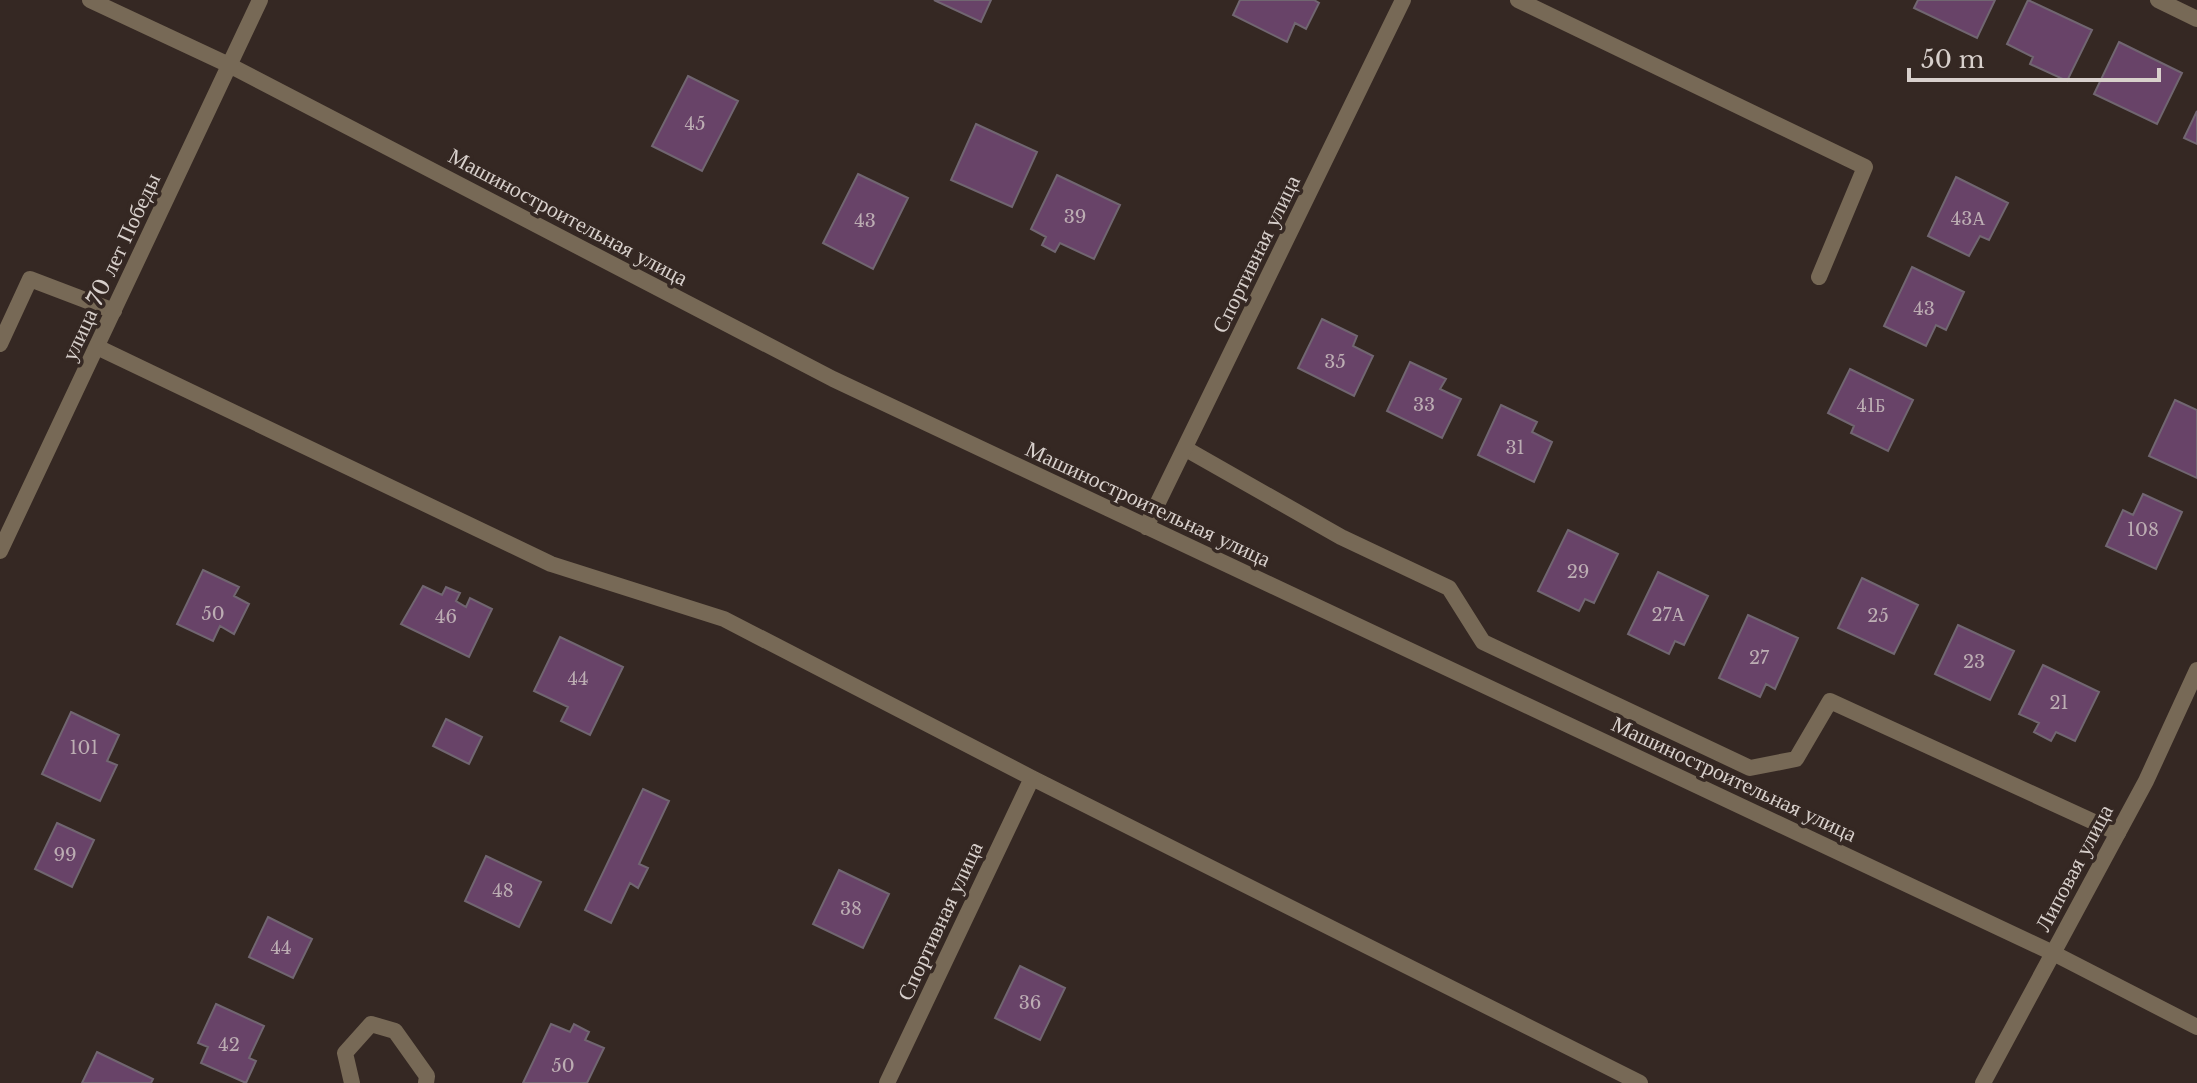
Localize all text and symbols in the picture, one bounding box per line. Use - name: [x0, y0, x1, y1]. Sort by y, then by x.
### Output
- scale bar: [1909, 32, 2159, 82]
- text: 50 m: [1921, 45, 1985, 74]
- house number: 45: [685, 113, 705, 135]
- street label: Машиностроительная улица: [444, 142, 693, 292]
- street label: улица 70 лет Победы: [56, 169, 166, 365]
- street label: Спортивная улица: [1206, 170, 1306, 337]
- house number: 39: [1064, 206, 1086, 228]
- house number: 43А: [1951, 208, 1985, 230]
- house number: 43: [854, 210, 876, 232]
- house number: 43: [1913, 298, 1935, 320]
- house number: 35: [1324, 351, 1346, 373]
- house number: 33: [1413, 394, 1435, 416]
- house number: 41Б: [1857, 395, 1885, 417]
- street label: Машиностроительная улица: [1021, 435, 1275, 573]
- house number: 31: [1505, 437, 1525, 459]
- house number: 108: [2127, 519, 2159, 541]
- house number: 29: [1567, 561, 1589, 583]
- house number: 50: [201, 603, 225, 625]
- house number: 27А: [1651, 604, 1685, 626]
- house number: 25: [1867, 605, 1889, 627]
- house number: 46: [435, 606, 457, 628]
- house number: 27: [1749, 647, 1770, 669]
- house number: 23: [1963, 651, 1985, 673]
- house number: 44: [567, 668, 589, 690]
- house number: 21: [2049, 692, 2069, 714]
- street label: Машиностроительная улица: [1607, 710, 1861, 848]
- house number: 101: [70, 737, 98, 759]
- street label: Липовая улица: [2029, 800, 2119, 936]
- street label: Спортивная улица: [891, 837, 989, 1005]
- house number: 99: [53, 844, 77, 866]
- house number: 48: [492, 880, 514, 902]
- house number: 38: [840, 898, 862, 920]
- house number: 44: [270, 937, 292, 959]
- house number: 36: [1019, 992, 1041, 1014]
- house number: 42: [218, 1034, 240, 1056]
- house number: 50: [551, 1055, 575, 1077]

